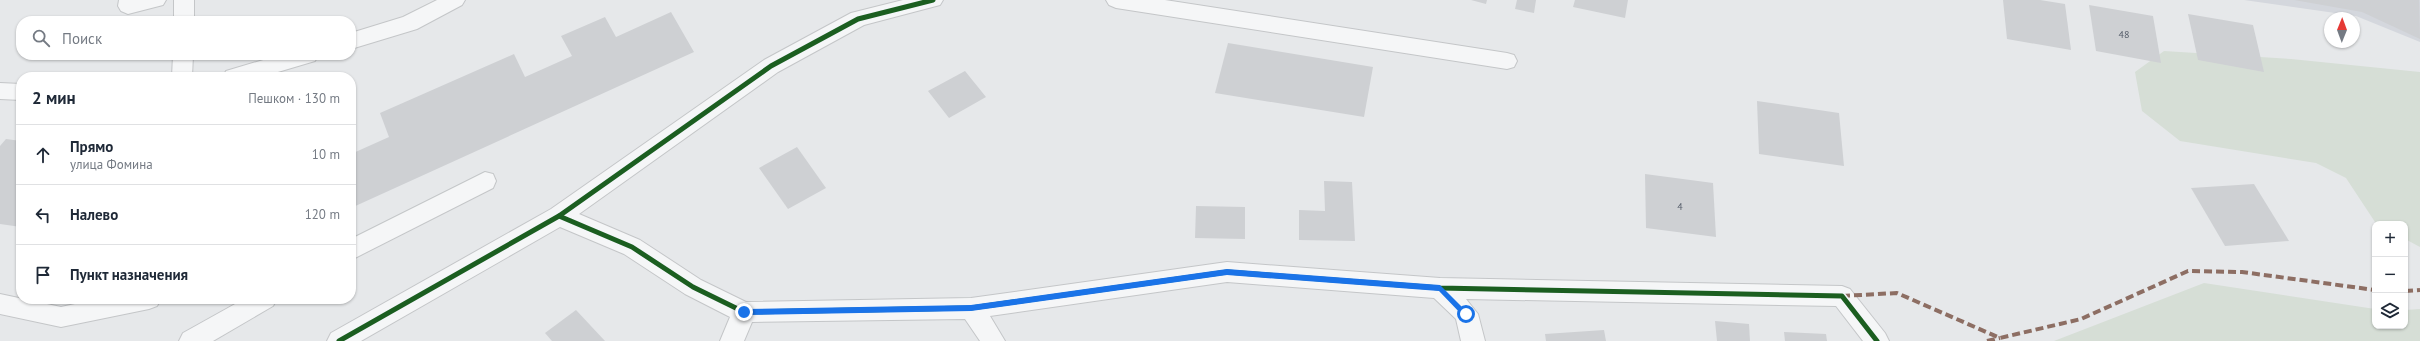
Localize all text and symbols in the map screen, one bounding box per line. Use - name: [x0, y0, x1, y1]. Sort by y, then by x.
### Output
- north arrow: [2324, 12, 2360, 48]
- search box: [16, 16, 356, 60]
- icon: search: [30, 27, 52, 49]
- house number: 48: [2119, 28, 2129, 41]
- text: Поиск: [62, 29, 102, 48]
- text: 2 мин: [32, 87, 76, 109]
- text: Пешком · 130 m: [248, 90, 340, 107]
- text: Прямо: [70, 137, 113, 156]
- icon: ahead: [32, 144, 54, 166]
- text: 10 m: [312, 146, 340, 163]
- text: улица Фомина: [70, 156, 153, 173]
- house number: 4: [1677, 200, 1683, 213]
- icon: left: [32, 204, 54, 226]
- text: Налево: [70, 205, 118, 224]
- text: 120 m: [305, 206, 340, 223]
- map controls: [2372, 221, 2408, 329]
- button: +: [2372, 221, 2408, 257]
- button: −: [2372, 257, 2408, 293]
- icon: arrive: [32, 264, 54, 286]
- text: Пункт назначения: [70, 265, 188, 284]
- button: layers: [2372, 293, 2408, 329]
- route end: [735, 303, 753, 321]
- route start: [1457, 305, 1475, 323]

